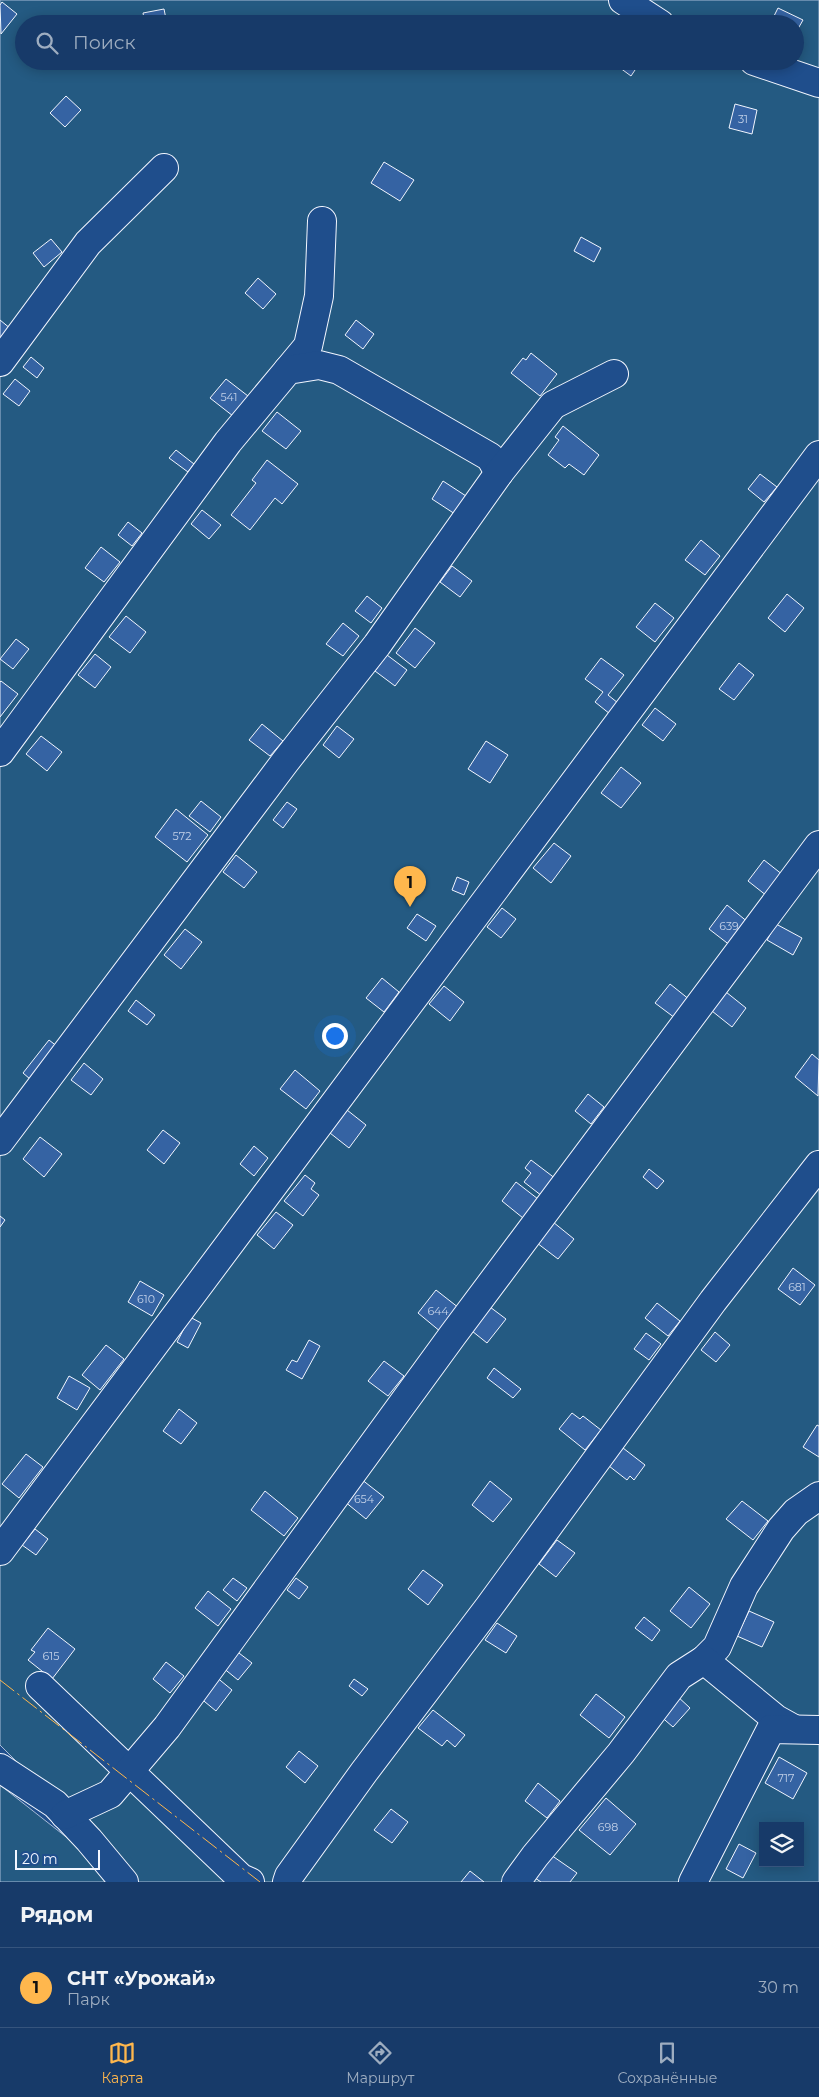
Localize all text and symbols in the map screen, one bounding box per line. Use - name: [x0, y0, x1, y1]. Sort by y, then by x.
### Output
- search box: [15, 15, 804, 70]
- icon: search: [33, 29, 61, 57]
- text: Поиск: [73, 31, 136, 54]
- house number: 31: [738, 112, 748, 126]
- house number: 541: [220, 390, 238, 404]
- house number: 572: [173, 829, 191, 843]
- pin: 1: [394, 866, 426, 907]
- house number: 639: [719, 919, 739, 933]
- your location: [322, 1023, 348, 1049]
- house number: 681: [788, 1280, 806, 1294]
- house number: 610: [137, 1292, 155, 1306]
- house number: 644: [427, 1304, 449, 1318]
- house number: 654: [354, 1492, 375, 1506]
- house number: 615: [43, 1649, 59, 1663]
- house number: 717: [777, 1771, 795, 1785]
- house number: 698: [598, 1820, 618, 1834]
- map controls: [759, 1822, 804, 1867]
- button: layers: [759, 1822, 804, 1867]
- scale bar: [15, 1847, 100, 1870]
- text: 20 m: [22, 1850, 58, 1868]
- text: Рядом: [20, 1902, 93, 1927]
- text: СНТ «Урожай»: [67, 1967, 216, 1990]
- text: 1: [33, 1978, 39, 1997]
- text: 30 m: [758, 1978, 799, 1997]
- text: Парк: [67, 1990, 110, 2009]
- tab: Карта: [101, 2039, 143, 2087]
- tab: Маршрут: [346, 2039, 414, 2087]
- tab: Сохранённые: [617, 2039, 717, 2087]

